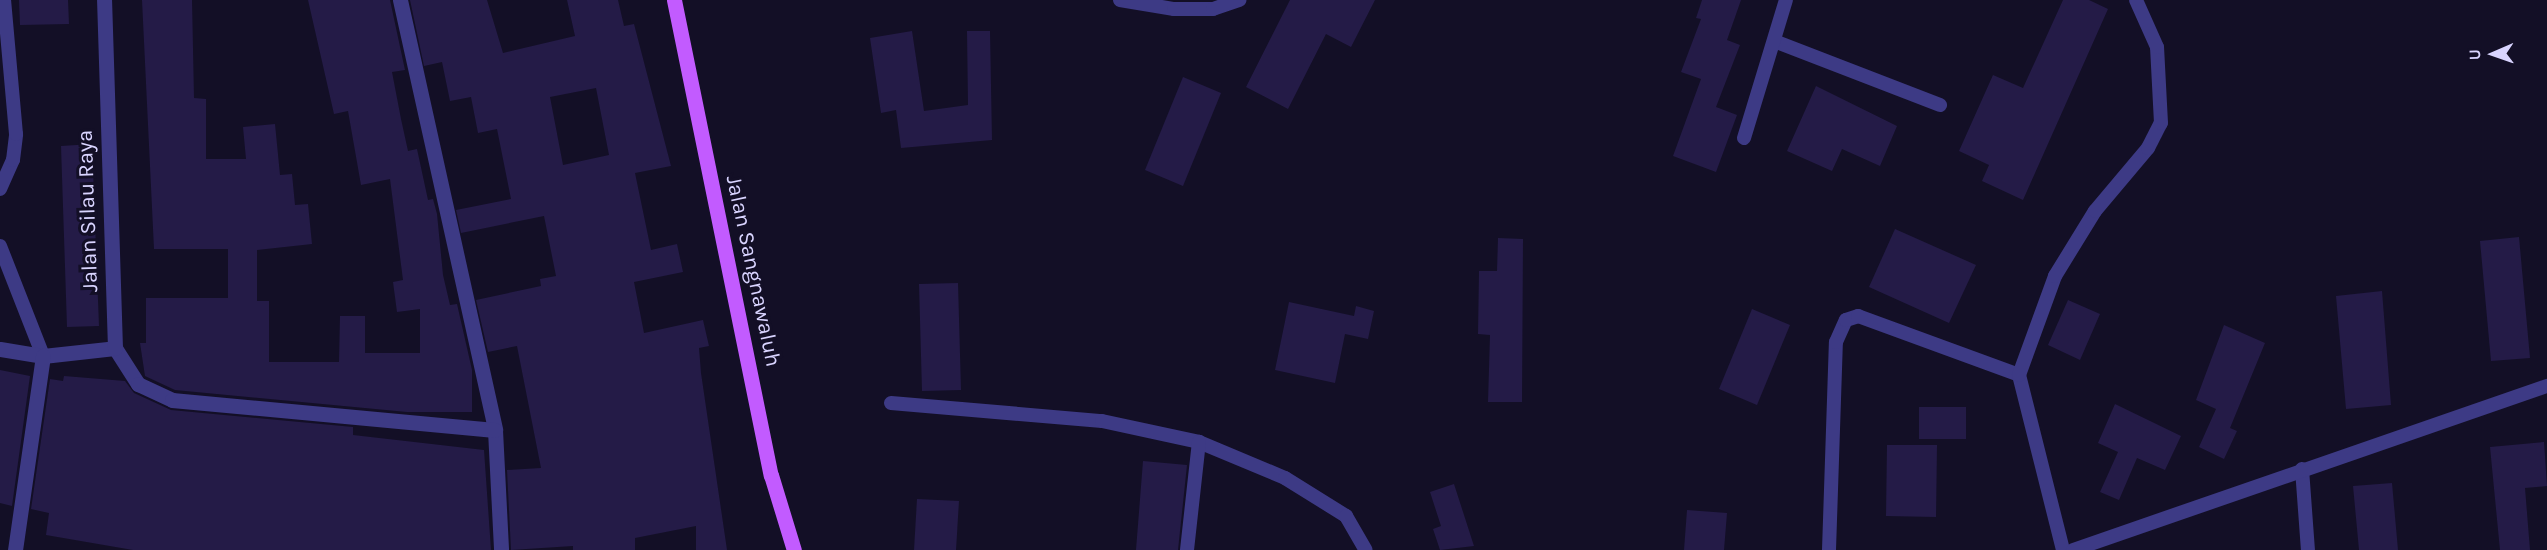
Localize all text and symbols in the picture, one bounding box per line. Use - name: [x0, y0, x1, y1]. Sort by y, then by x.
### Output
- north arrow: [2463, 24, 2523, 84]
- text: U: [2465, 49, 2484, 61]
- street label: Jalan Silau Raya: [72, 129, 104, 293]
- street label: Jalan Sangnawaluh: [720, 173, 786, 369]

